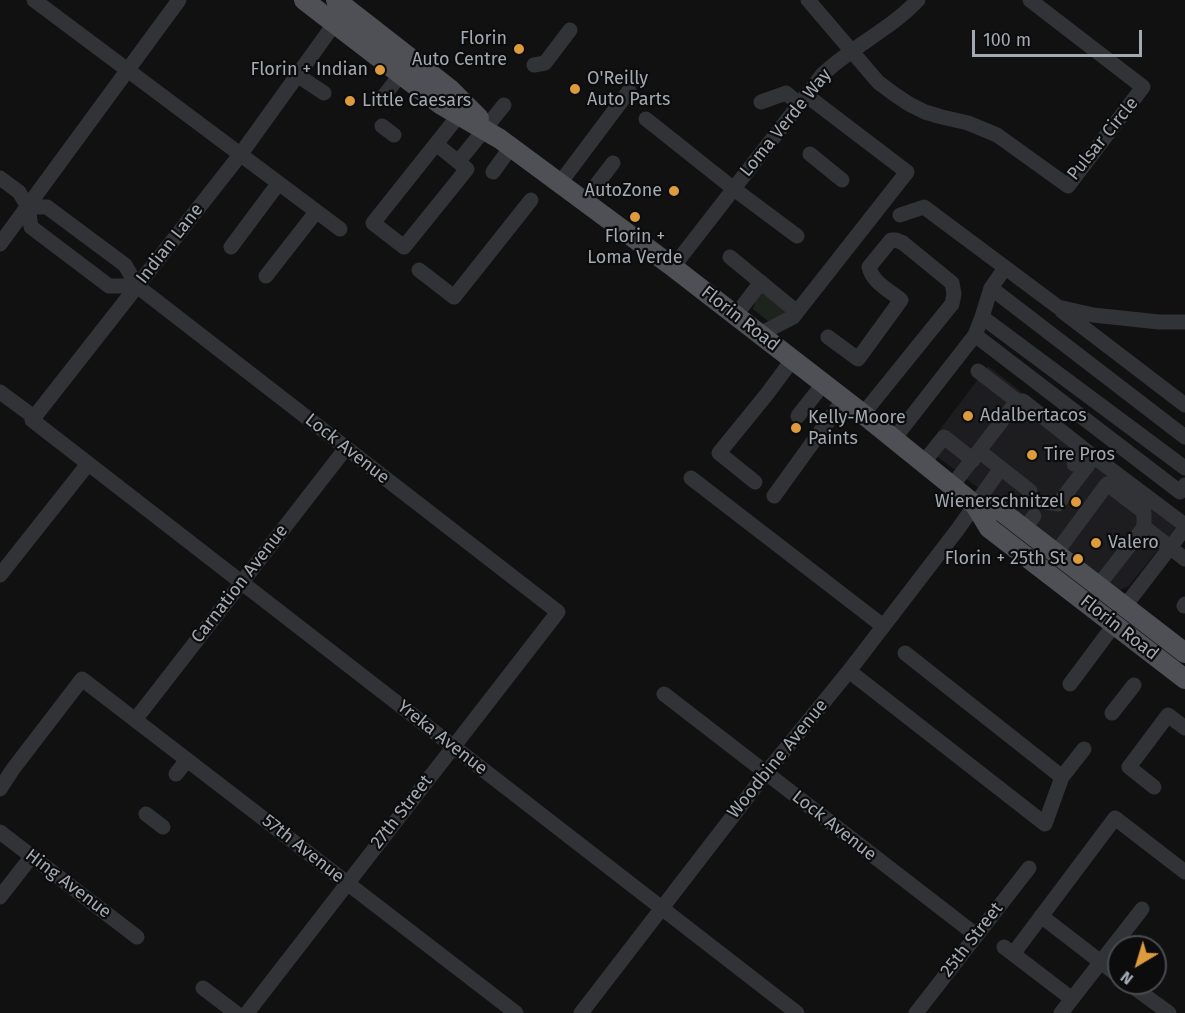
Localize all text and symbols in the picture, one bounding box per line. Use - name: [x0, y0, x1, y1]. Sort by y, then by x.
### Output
- scale bar: [975, 18, 1144, 56]
- place label: Florin Auto Centre: [412, 28, 507, 70]
- text: 100 m: [983, 29, 1031, 51]
- marker: Florin Auto Centre: [512, 42, 526, 56]
- place label: Florin + Indian: [251, 59, 368, 81]
- marker: Florin + Indian: [373, 63, 387, 77]
- street label: Loma Verde Way: [736, 65, 836, 181]
- place label: O'Reilly Auto Parts: [587, 68, 670, 110]
- marker: O'Reilly Auto Parts: [568, 82, 582, 96]
- place label: Little Caesars: [362, 90, 471, 112]
- street label: Pulsar Circle: [1063, 93, 1143, 185]
- marker: Little Caesars: [343, 94, 357, 108]
- place label: AutoZone: [585, 180, 662, 202]
- marker: AutoZone: [667, 184, 681, 198]
- street label: Indian Lane: [132, 200, 208, 288]
- marker: Florin + Loma Verde: [628, 210, 642, 224]
- place label: Florin + Loma Verde: [587, 226, 683, 268]
- street label: Florin Road: [697, 282, 783, 356]
- place label: Adalbertacos: [980, 405, 1087, 427]
- place label: Kelly-Moore Paints: [808, 407, 906, 450]
- street label: Lock Avenue: [300, 409, 394, 489]
- marker: Adalbertacos: [961, 409, 975, 423]
- marker: Kelly-Moore Paints: [789, 421, 803, 435]
- place label: Tire Pros: [1044, 444, 1115, 466]
- marker: Tire Pros: [1025, 448, 1039, 462]
- place label: Wienerschnitzel: [935, 491, 1064, 513]
- marker: Wienerschnitzel: [1069, 495, 1083, 509]
- street label: Carnation Avenue: [187, 521, 293, 647]
- place label: Valero: [1108, 532, 1159, 554]
- marker: Valero: [1089, 536, 1103, 550]
- place label: Florin + 25th St: [945, 548, 1066, 570]
- marker: Florin + 25th St: [1071, 552, 1085, 566]
- street label: Florin Road: [1076, 591, 1162, 665]
- street label: Woodbine Avenue: [723, 695, 833, 823]
- street label: Yreka Avenue: [393, 696, 491, 780]
- street label: 27th Street: [367, 771, 437, 853]
- street label: Lock Avenue: [787, 786, 881, 866]
- street label: 57th Avenue: [258, 810, 348, 888]
- street label: Hing Avenue: [21, 845, 115, 923]
- street label: 25th Street: [936, 899, 1008, 981]
- north arrow: [1107, 935, 1167, 995]
- text: N: [1117, 967, 1137, 989]

